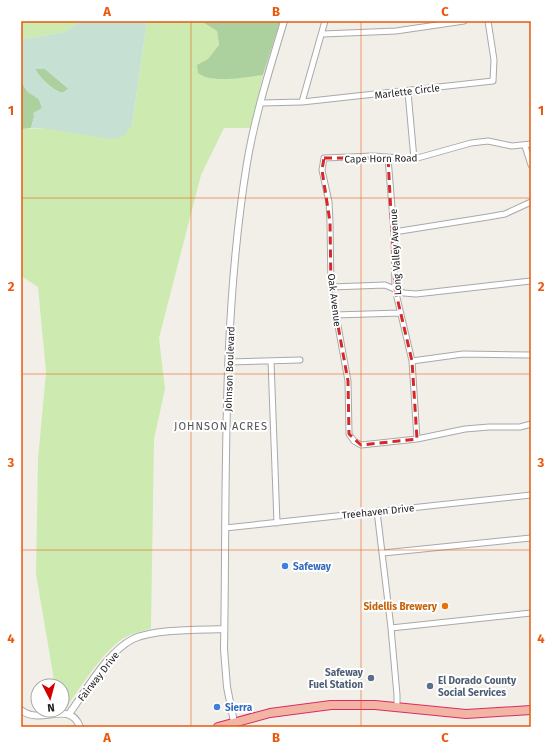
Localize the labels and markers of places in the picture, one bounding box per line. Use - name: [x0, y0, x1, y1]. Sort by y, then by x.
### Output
- marker: Safeway: [280, 561, 290, 571]
- place label: Safeway: [293, 561, 332, 573]
- place label: Sidellis Brewery: [363, 601, 438, 613]
- marker: Sidellis Brewery: [440, 601, 450, 611]
- place label: Safeway Fuel Station: [309, 667, 364, 691]
- marker: Safeway Fuel Station: [366, 673, 376, 683]
- place label: El Dorado County Social Services: [438, 675, 517, 699]
- marker: El Dorado County Social Services: [425, 681, 435, 691]
- marker: Sierra: [212, 702, 222, 712]
- place label: Sierra: [225, 702, 253, 714]

